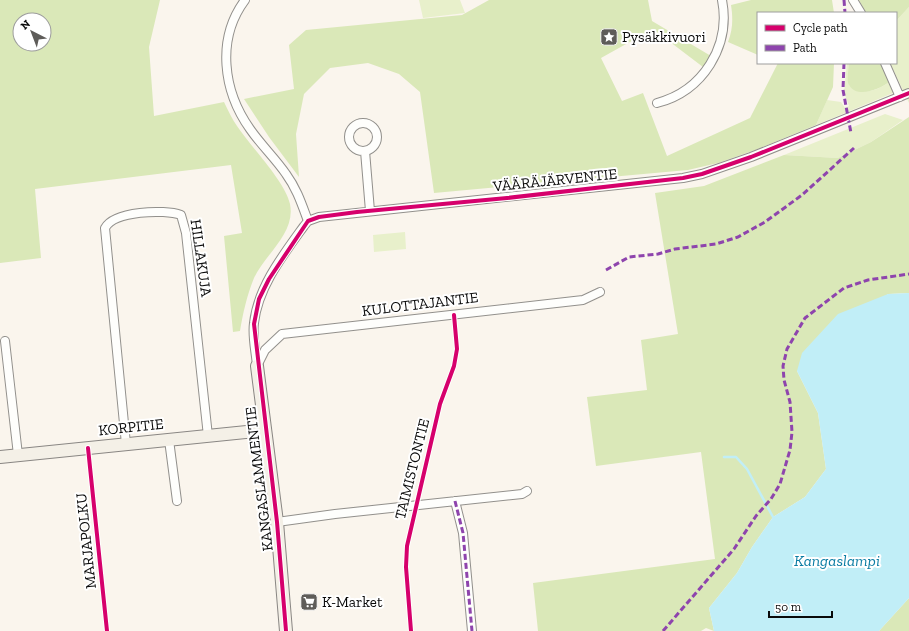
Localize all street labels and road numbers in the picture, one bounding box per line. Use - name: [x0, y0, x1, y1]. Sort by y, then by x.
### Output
- street label: VÄÄRÄJÄRVENTIE: [491, 165, 618, 196]
- street label: HILLAKUJA: [187, 218, 215, 298]
- street label: KULOTTAJANTIE: [361, 288, 479, 320]
- street label: KANGASLAMMENTIE: [241, 406, 277, 552]
- street label: KORPITIE: [98, 415, 165, 439]
- street label: TAIMISTONTIE: [391, 417, 433, 521]
- street label: MARJAPOLKU: [72, 492, 100, 590]

